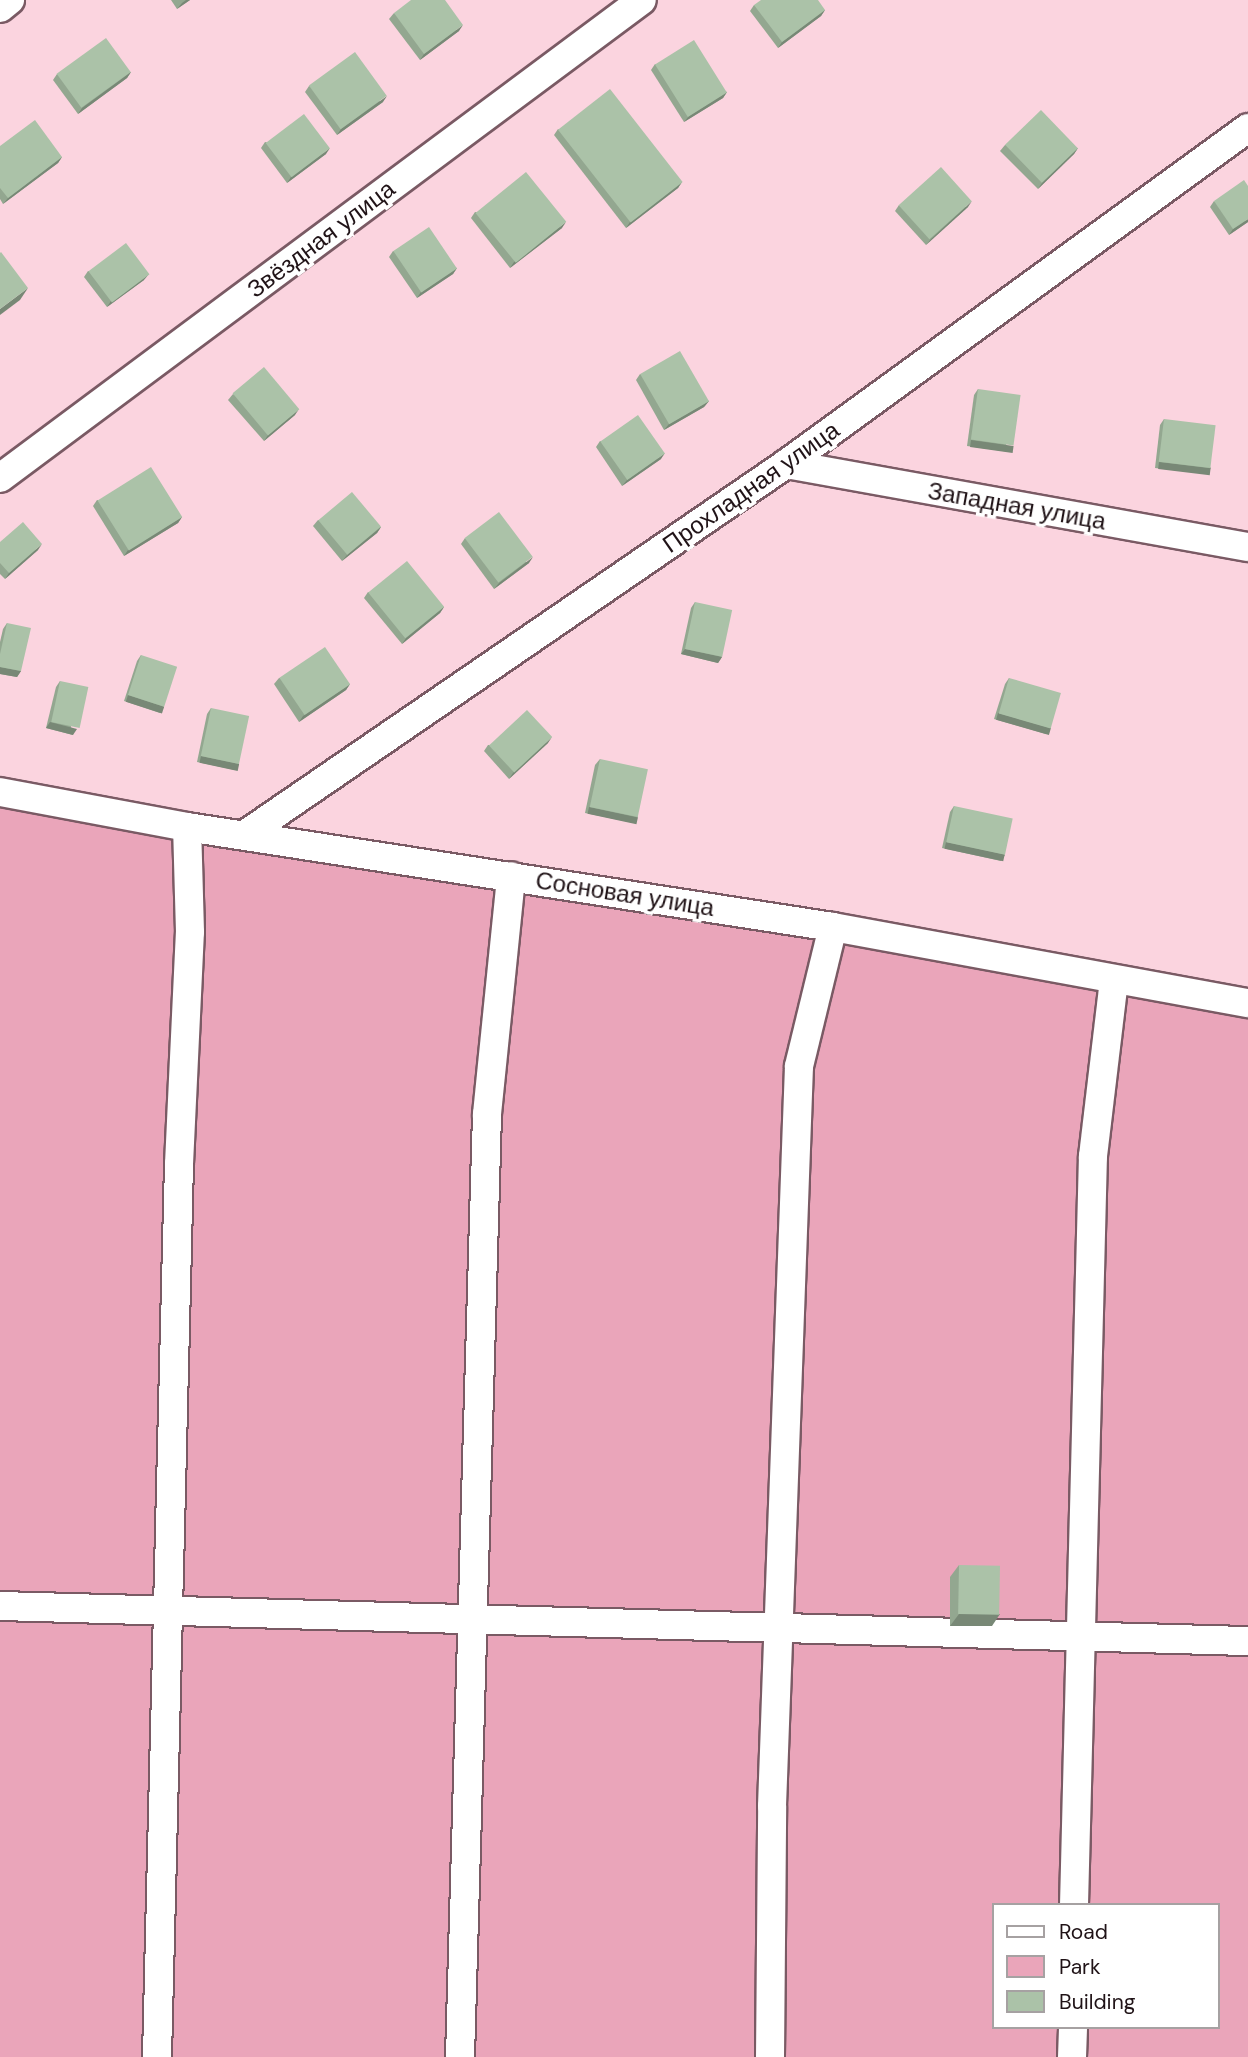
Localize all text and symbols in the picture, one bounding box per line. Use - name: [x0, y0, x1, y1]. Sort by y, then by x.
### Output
- street label: Звёздная улица: [242, 174, 400, 304]
- street label: Прохладная улица: [657, 415, 845, 559]
- street label: Западная улица: [926, 476, 1108, 536]
- street label: Сосновая улица: [534, 866, 716, 922]
- legend: [992, 1903, 1220, 2029]
- text: Road: [1059, 1918, 1108, 1946]
- text: Park: [1059, 1953, 1100, 1981]
- text: Building: [1059, 1988, 1135, 2016]

